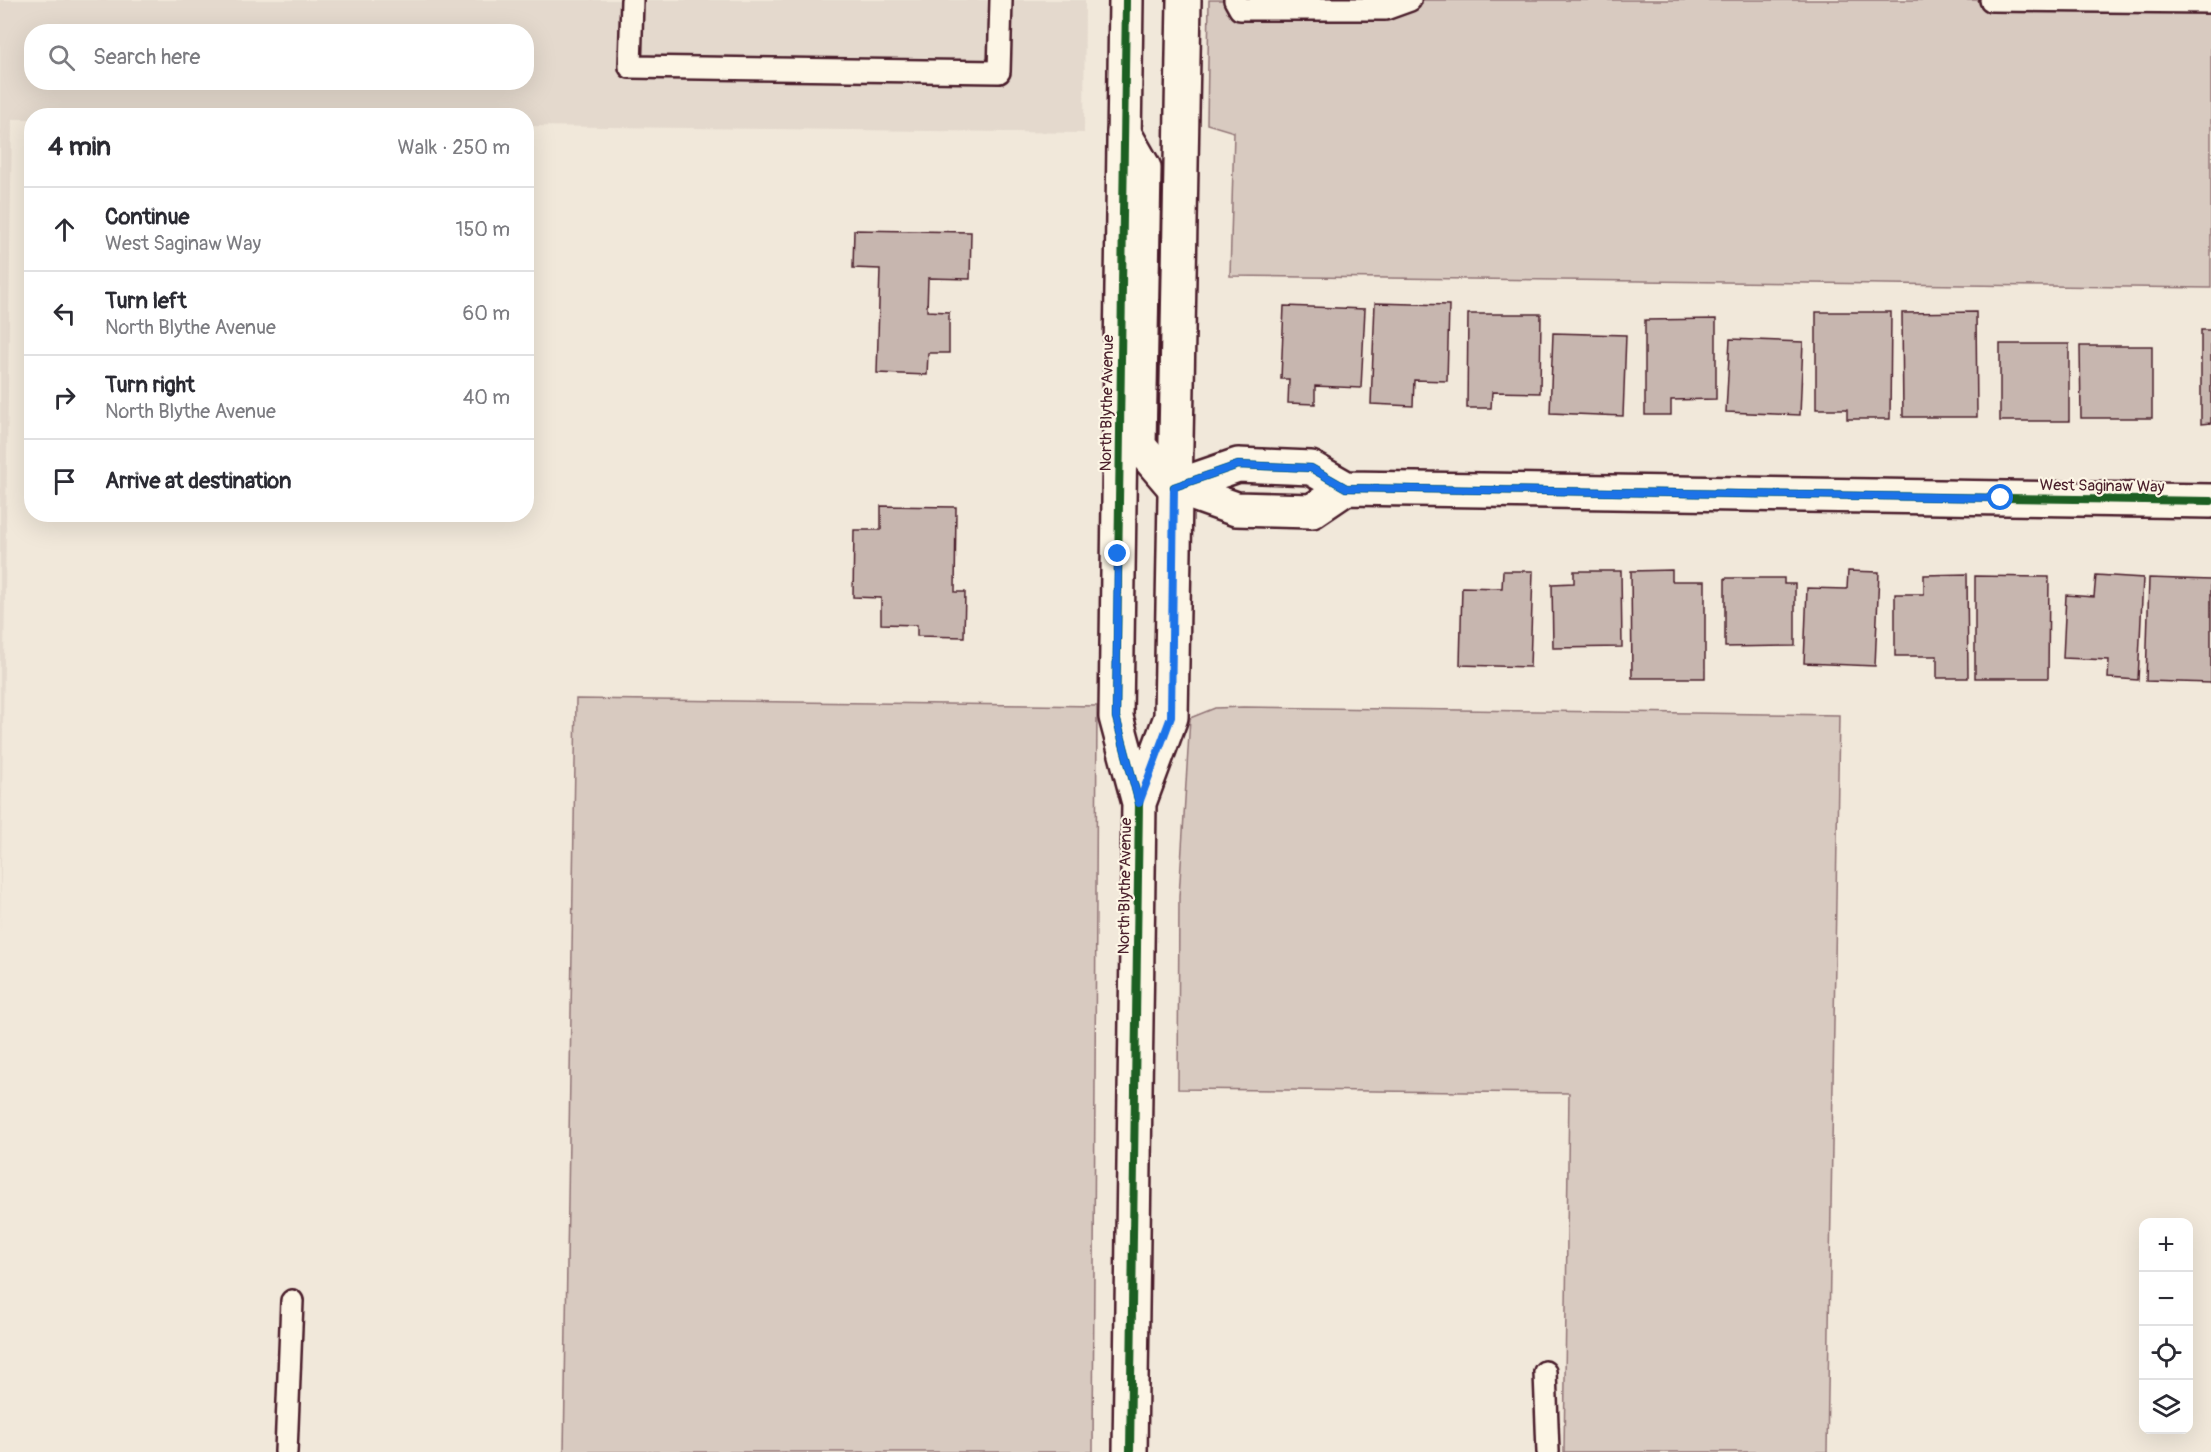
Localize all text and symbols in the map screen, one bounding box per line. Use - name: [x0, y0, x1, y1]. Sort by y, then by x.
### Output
- search box: [24, 24, 534, 90]
- icon: search: [45, 41, 78, 74]
- text: Search here: [93, 43, 200, 71]
- text: 4 min: [48, 131, 111, 163]
- text: Walk · 250 m: [398, 135, 510, 160]
- text: Continue: [105, 203, 189, 231]
- icon: ahead: [48, 213, 81, 246]
- text: 150 m: [456, 217, 510, 242]
- text: West Saginaw Way: [105, 231, 261, 256]
- text: Turn left: [105, 287, 187, 315]
- icon: left: [48, 297, 81, 330]
- text: 60 m: [463, 301, 510, 326]
- text: North Blythe Avenue: [105, 315, 276, 340]
- street label: North Blythe Avenue: [1096, 334, 1118, 472]
- text: Turn right: [105, 371, 195, 399]
- icon: right: [48, 381, 81, 414]
- text: 40 m: [463, 385, 510, 410]
- text: North Blythe Avenue: [105, 399, 276, 424]
- icon: arrive: [48, 465, 81, 498]
- text: Arrive at destination: [105, 467, 291, 495]
- street label: West Saginaw Way: [2039, 475, 2165, 497]
- route start: [1987, 484, 2013, 510]
- route end: [1104, 540, 1130, 566]
- street label: North Blythe Avenue: [1114, 817, 1136, 955]
- map controls: [2139, 1218, 2193, 1434]
- button: +: [2139, 1218, 2193, 1272]
- button: −: [2139, 1272, 2193, 1326]
- button: locate: [2139, 1326, 2193, 1380]
- button: layers: [2139, 1380, 2193, 1434]

